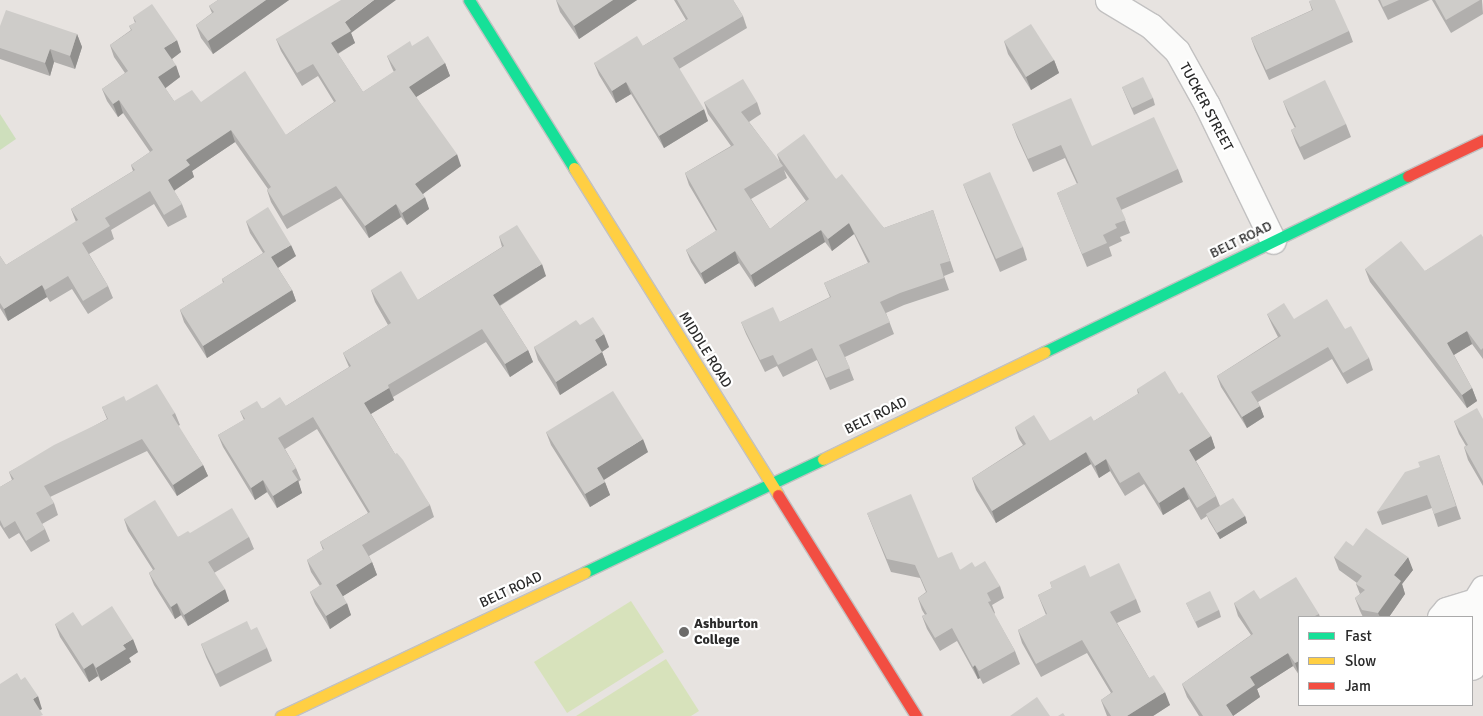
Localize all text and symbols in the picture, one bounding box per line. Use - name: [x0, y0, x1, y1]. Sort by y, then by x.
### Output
- street label: TUCKER STREET: [1176, 60, 1236, 154]
- street label: BELT ROAD: [1207, 218, 1275, 262]
- street label: MIDDLE ROAD: [675, 309, 735, 391]
- street label: BELT ROAD: [842, 394, 910, 438]
- street label: BELT ROAD: [477, 568, 545, 612]
- place label: Ashburton College: [694, 616, 758, 648]
- legend: [1298, 616, 1473, 706]
- marker: Ashburton College: [678, 626, 690, 638]
- text: Fast: [1345, 627, 1372, 645]
- text: Slow: [1345, 652, 1376, 670]
- text: Jam: [1345, 677, 1371, 695]

